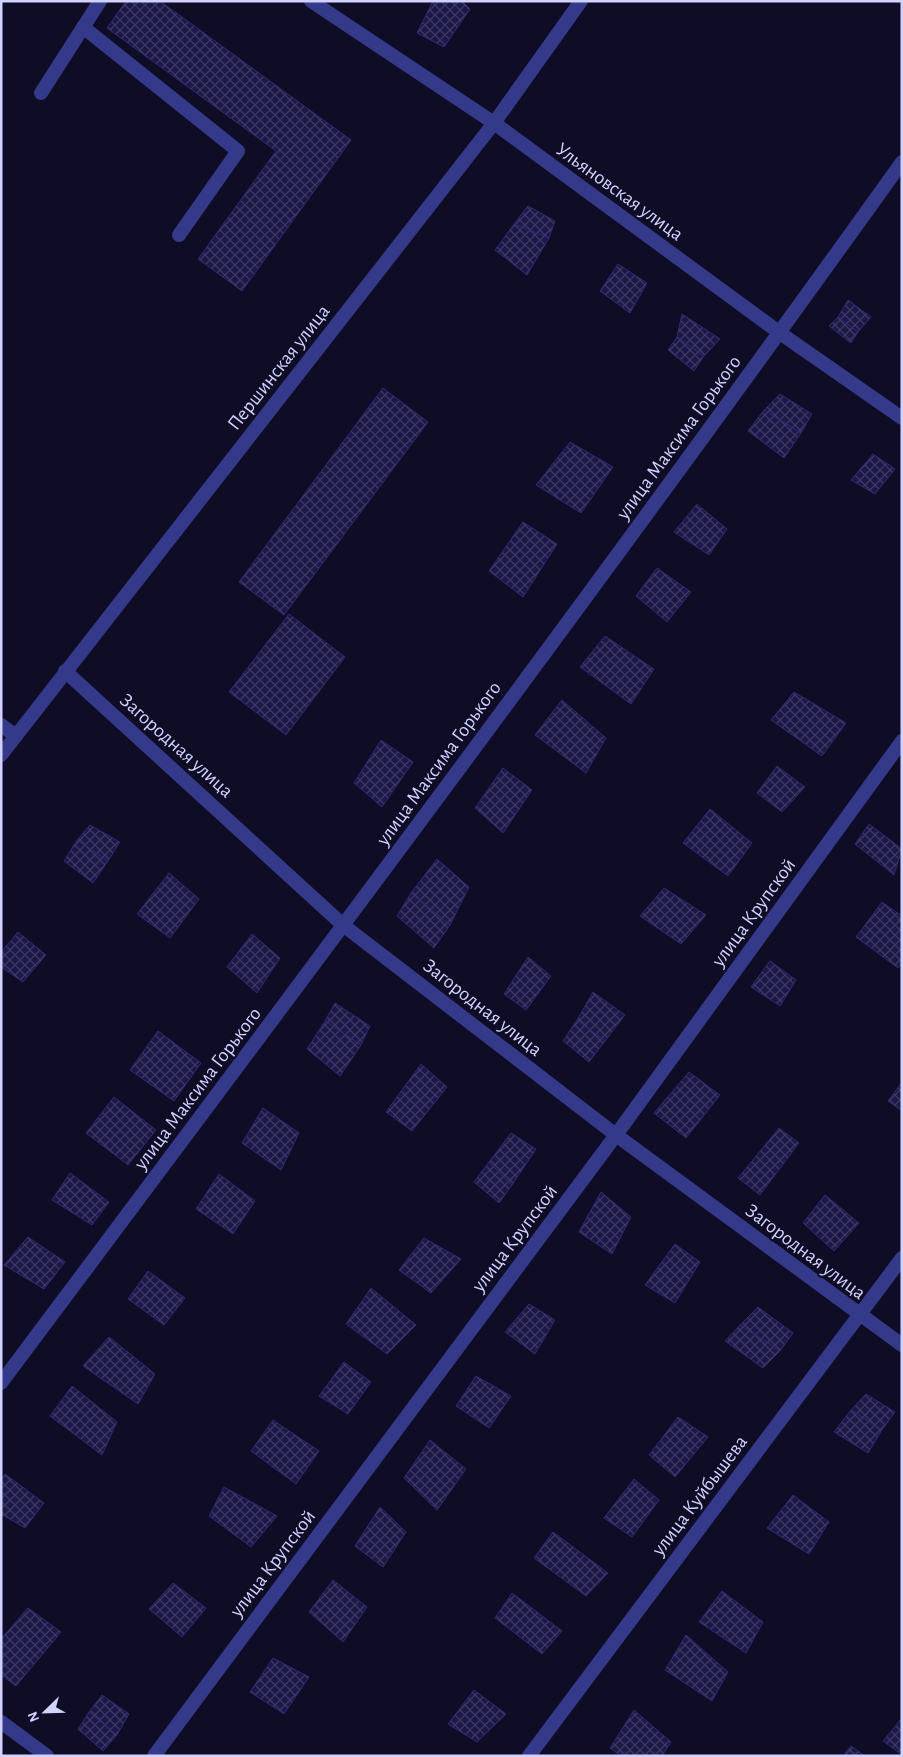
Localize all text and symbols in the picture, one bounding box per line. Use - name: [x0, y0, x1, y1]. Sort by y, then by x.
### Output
- street label: Ульяновская улица: [552, 139, 687, 245]
- street label: Першинская улица: [224, 301, 334, 434]
- street label: улица Максима Горького: [612, 352, 745, 524]
- street label: улица Максима Горького: [372, 678, 505, 850]
- street label: Загородная улица: [116, 690, 237, 802]
- street label: улица Крупской: [708, 855, 800, 971]
- street label: Загородная улица: [419, 955, 546, 1060]
- street label: улица Максима Горького: [130, 1004, 265, 1174]
- street label: улица Крупской: [468, 1181, 561, 1297]
- street label: Загородная улица: [742, 1200, 869, 1303]
- street label: улица Куйбышева: [648, 1432, 751, 1560]
- street label: улица Крупской: [226, 1506, 319, 1622]
- north arrow: [20, 1687, 70, 1737]
- text: N: [26, 1709, 42, 1724]

